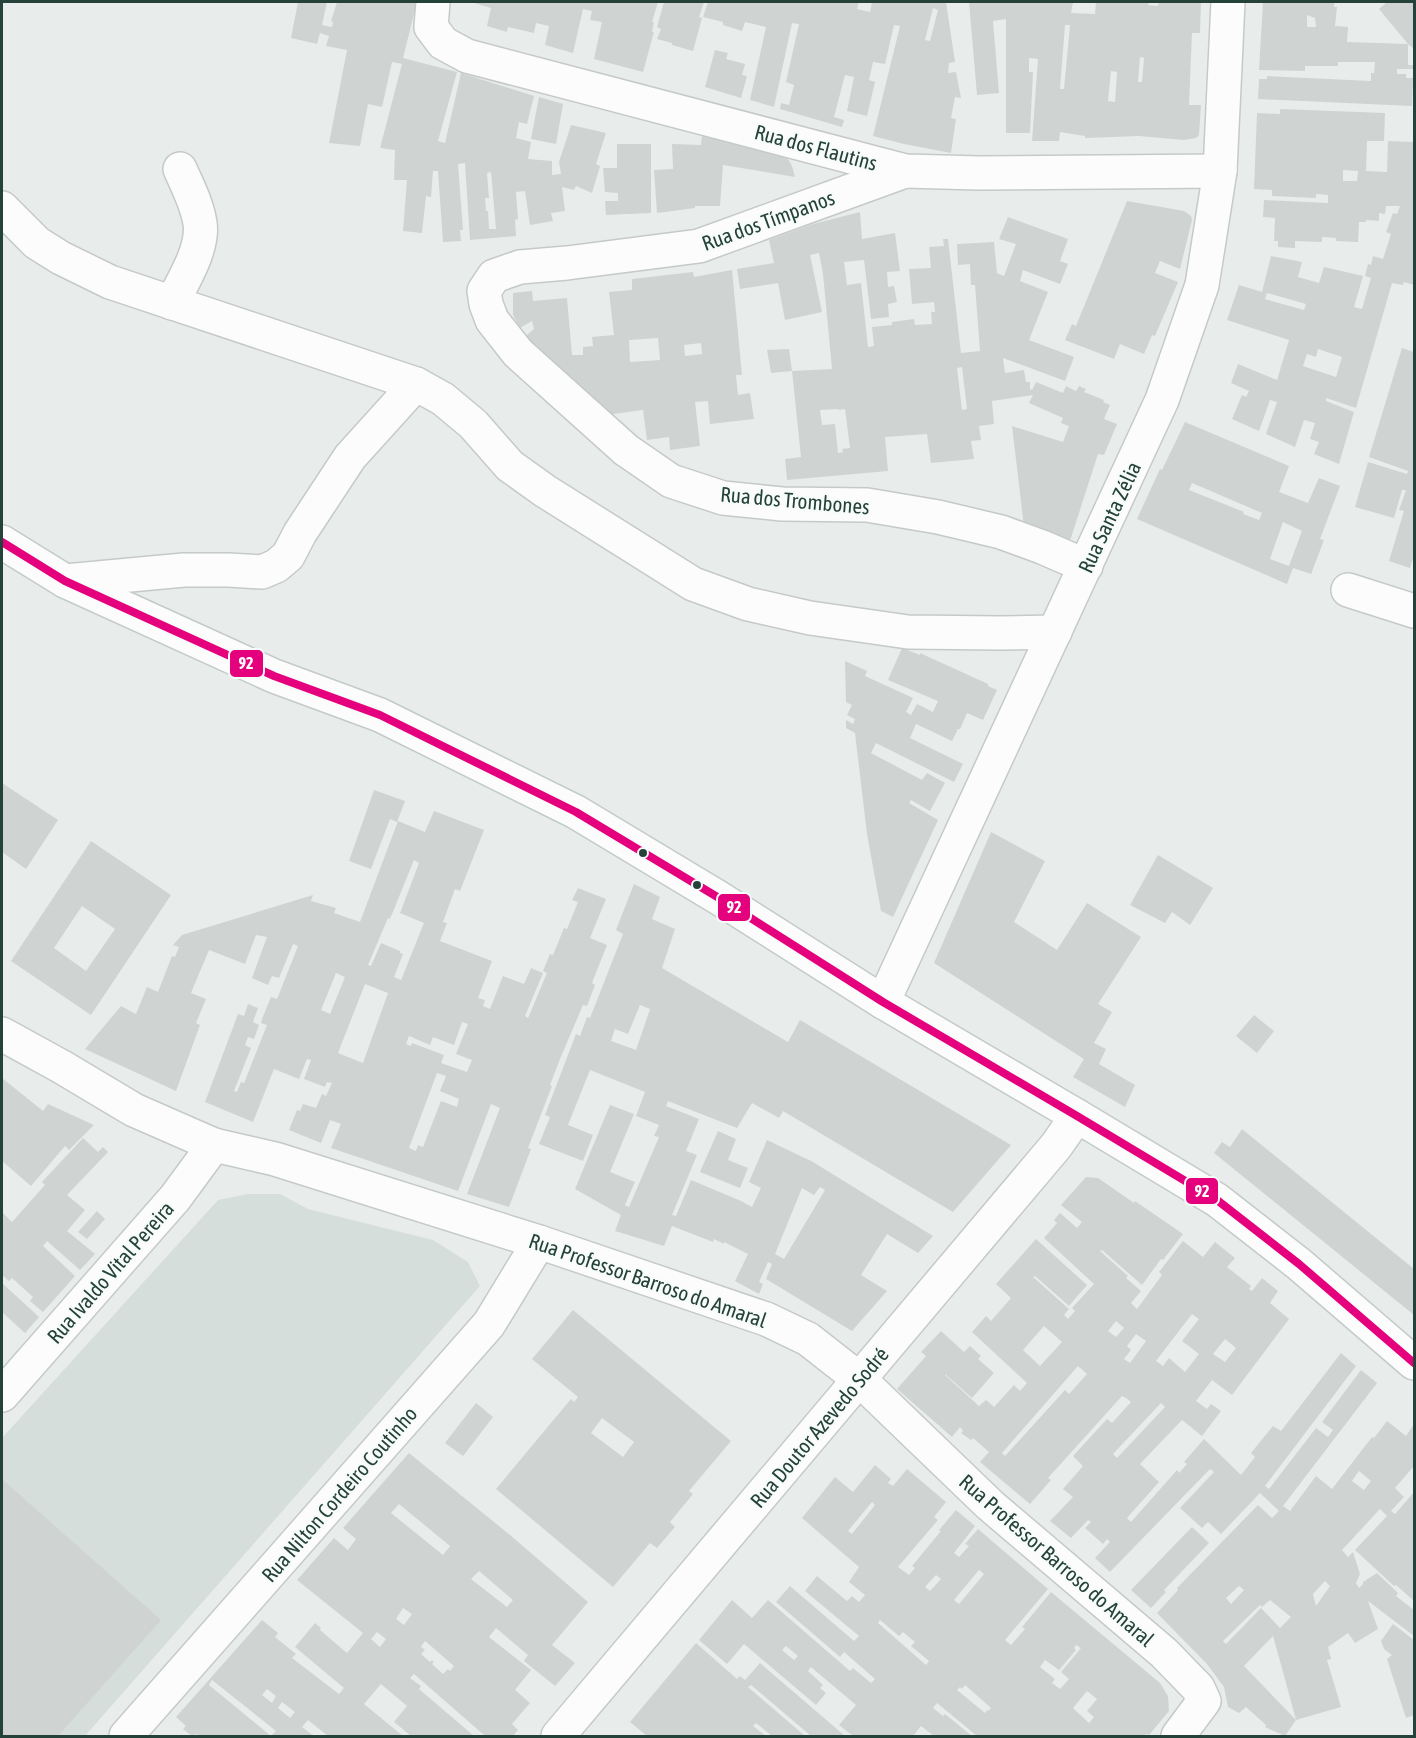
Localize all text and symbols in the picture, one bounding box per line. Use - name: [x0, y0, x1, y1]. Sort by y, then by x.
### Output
- street label: Rua dos Flautins: [752, 119, 880, 175]
- street label: Rua dos Tímpanos: [698, 185, 838, 255]
- street label: Rua Santa Zélia: [1073, 458, 1145, 576]
- street label: Rua dos Trombones: [719, 482, 871, 518]
- line badge: 92: [229, 649, 264, 678]
- text: 92: [238, 654, 254, 672]
- unlabelled marker: [637, 847, 649, 859]
- unlabelled marker: [691, 879, 703, 891]
- line badge: 92: [717, 893, 751, 922]
- text: 92: [726, 898, 742, 916]
- line badge: 92: [1185, 1177, 1219, 1205]
- text: 92: [1194, 1182, 1210, 1200]
- street label: Rua Ivaldo Vital Pereira: [42, 1196, 178, 1348]
- street label: Rua Professor Barroso do Amaral: [526, 1228, 770, 1332]
- street label: Rua Doutor Azevedo Sodré: [745, 1342, 893, 1512]
- street label: Rua Nilton Cordeiro Coutinho: [256, 1402, 422, 1586]
- street label: Rua Professor Barroso do Amaral: [955, 1469, 1159, 1651]

